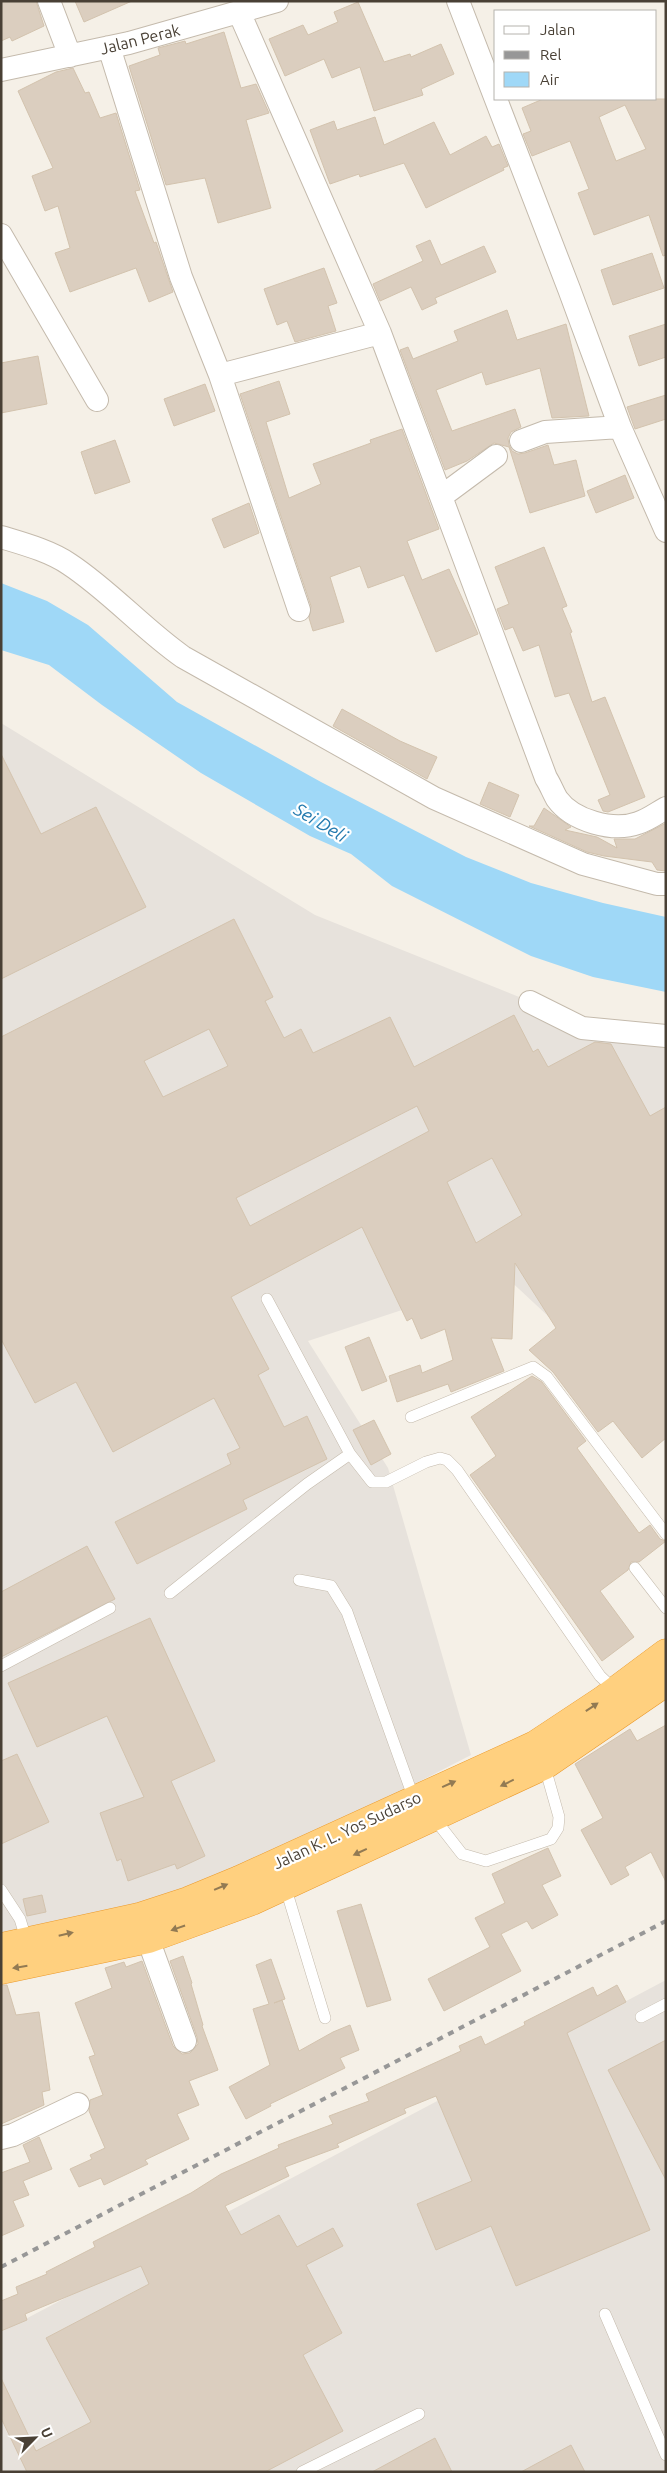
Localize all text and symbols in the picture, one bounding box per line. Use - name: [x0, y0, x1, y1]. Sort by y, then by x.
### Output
- legend: [494, 10, 657, 100]
- street label: Jalan Perak: [98, 20, 182, 58]
- text: Jalan: [540, 21, 575, 38]
- text: Rel: [540, 46, 562, 63]
- text: Air: [540, 71, 559, 88]
- water label: Sei Deli: [290, 798, 351, 846]
- one-way arrow: [585, 1703, 599, 1712]
- one-way arrow: [442, 1779, 456, 1787]
- one-way arrow: [500, 1779, 514, 1787]
- street label: Jalan K. L. Yos Sudarso: [270, 1788, 424, 1872]
- one-way arrow: [353, 1848, 367, 1856]
- one-way arrow: [214, 1883, 228, 1891]
- one-way arrow: [170, 1925, 185, 1932]
- one-way arrow: [59, 1930, 74, 1938]
- one-way arrow: [12, 1963, 28, 1971]
- north arrow: [10, 2413, 60, 2463]
- text: U: [38, 2425, 56, 2440]

